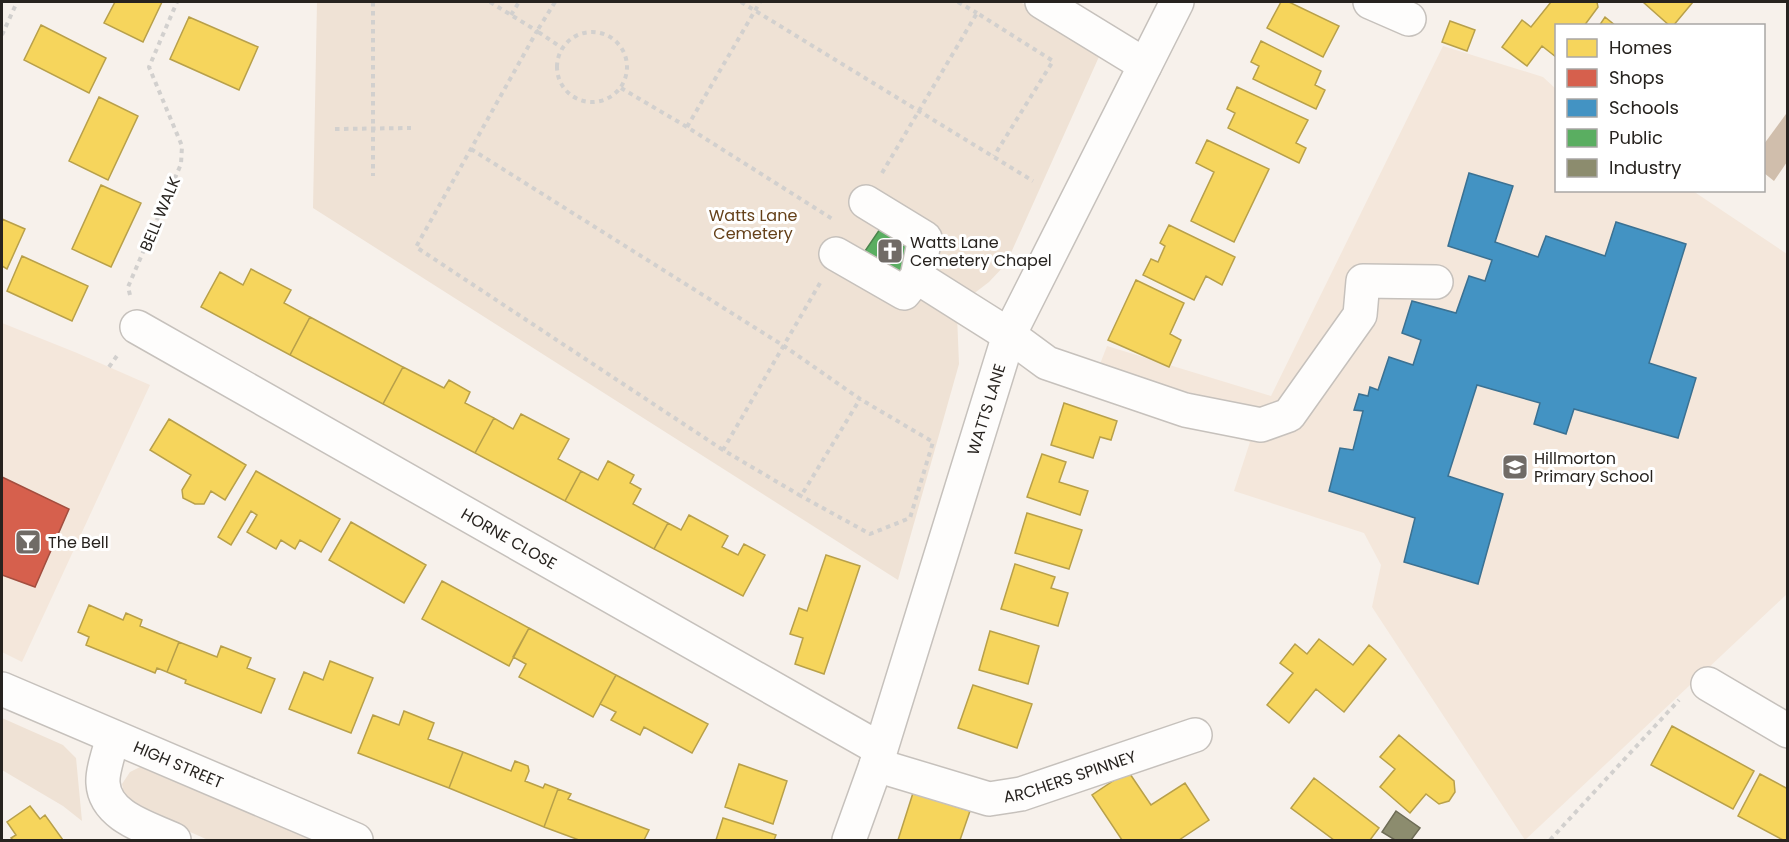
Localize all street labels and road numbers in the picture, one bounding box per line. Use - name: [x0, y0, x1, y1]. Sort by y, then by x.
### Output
- street label: BELL WALK: [134, 173, 186, 255]
- street label: WATTS LANE: [961, 361, 1011, 458]
- street label: HORNE CLOSE: [457, 502, 561, 575]
- street label: HIGH STREET: [130, 735, 227, 794]
- street label: ARCHERS SPINNEY: [1002, 744, 1140, 808]

